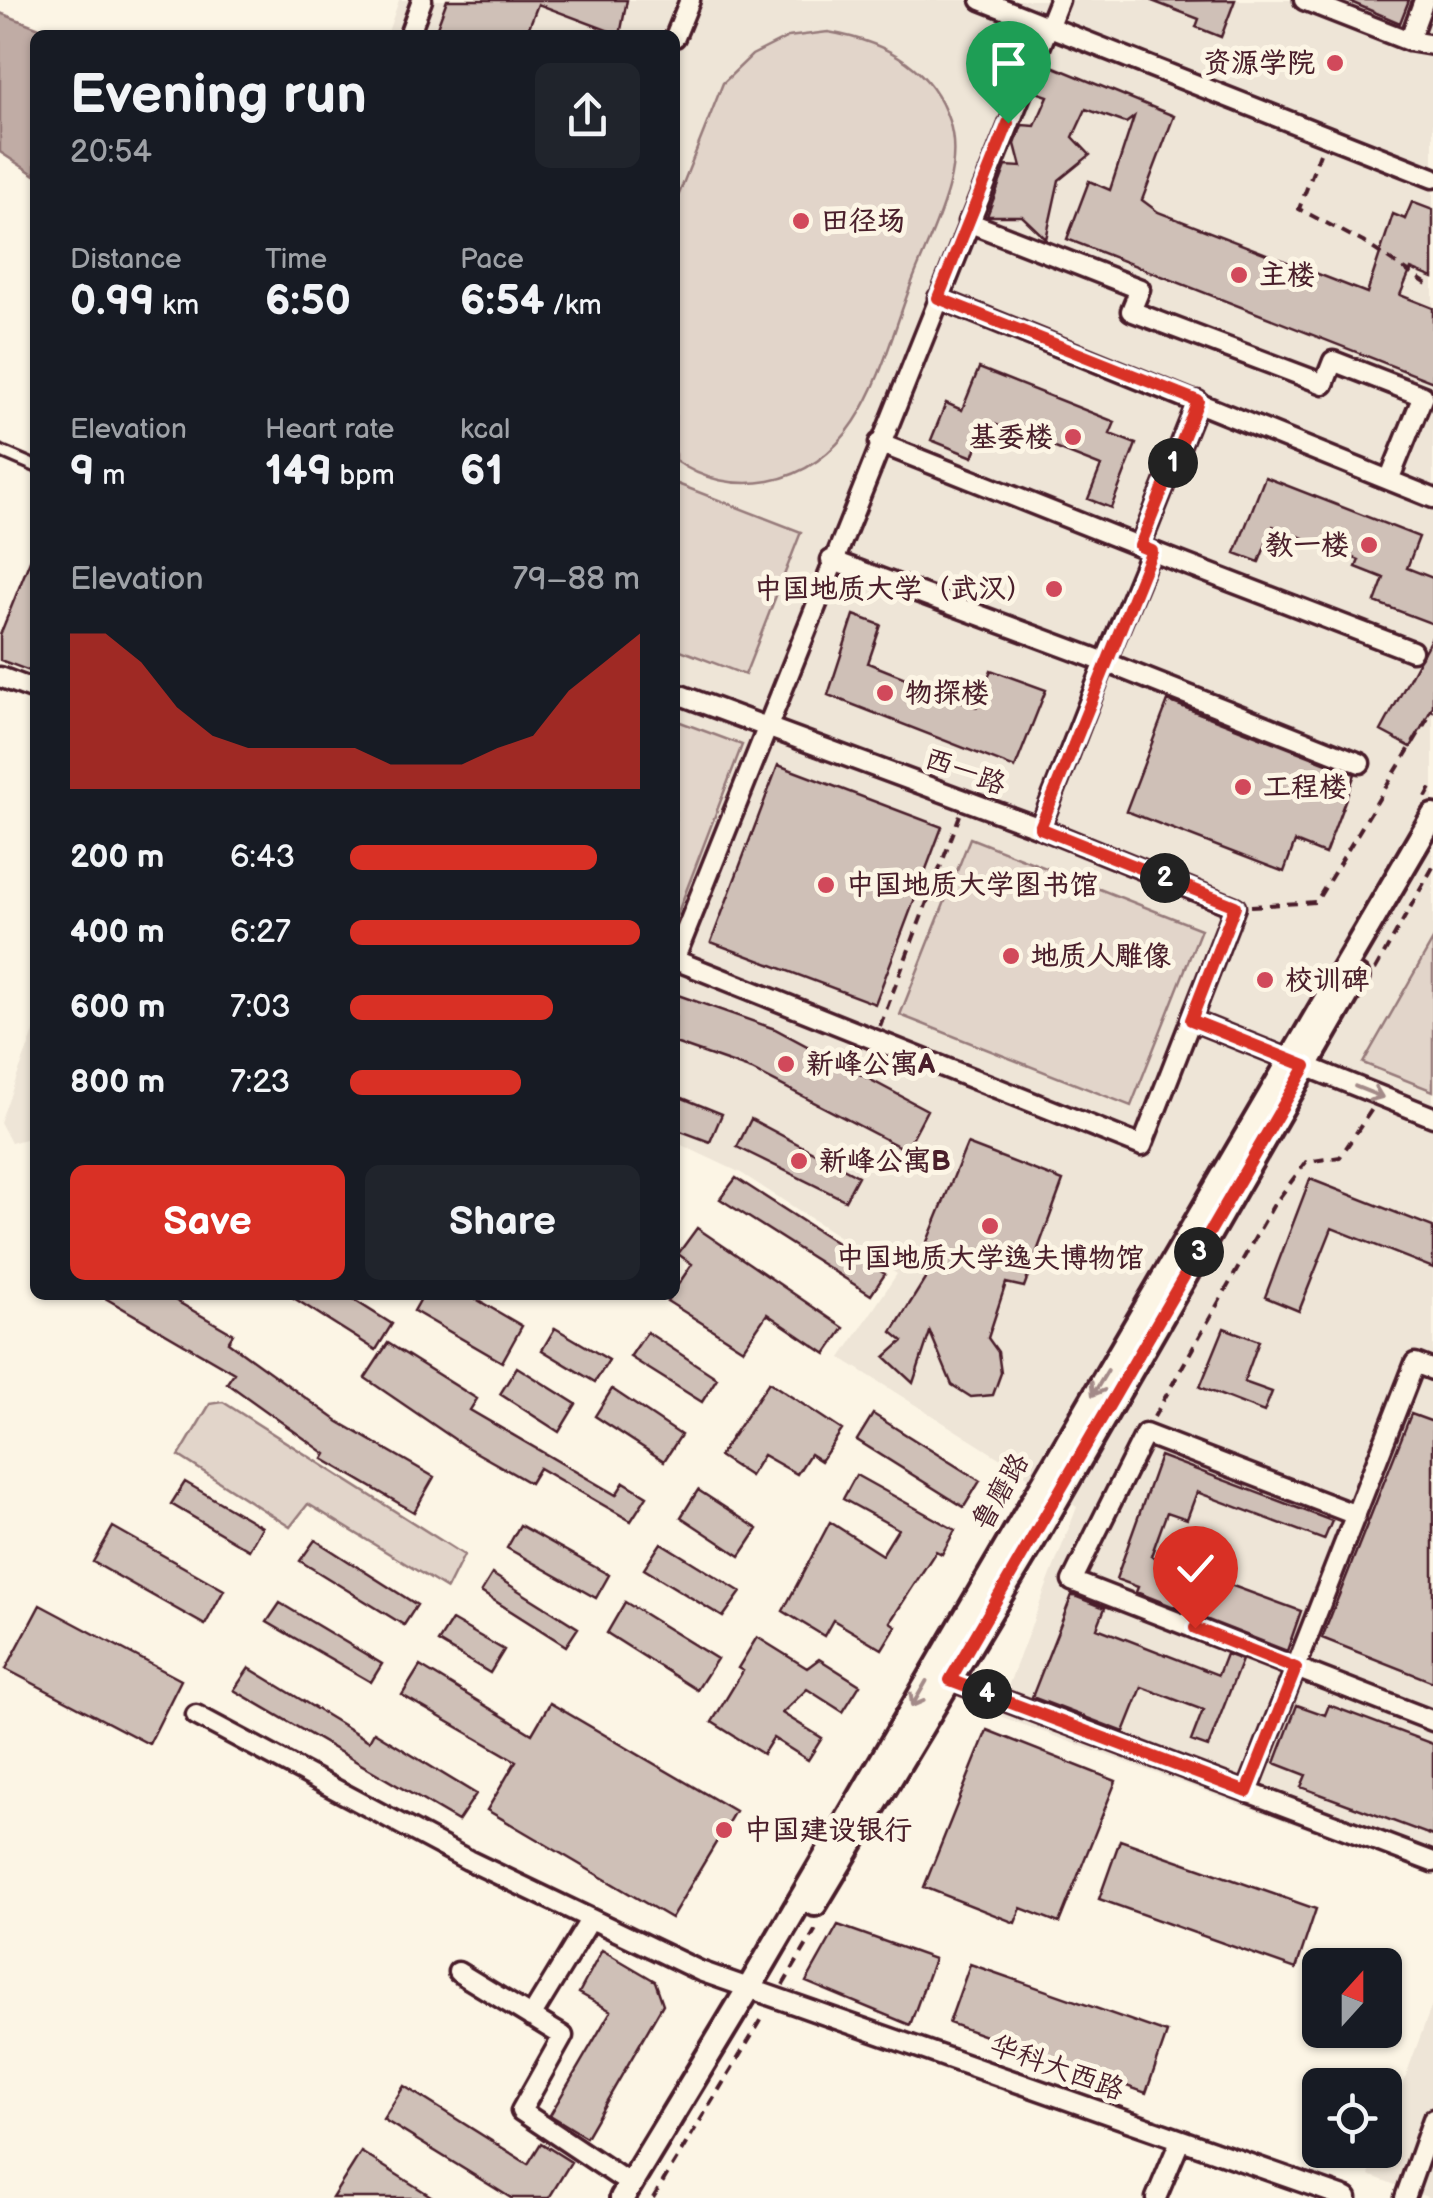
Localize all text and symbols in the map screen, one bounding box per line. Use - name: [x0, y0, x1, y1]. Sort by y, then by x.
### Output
- pin: [966, 21, 1051, 124]
- icon: arrive: [981, 36, 1036, 91]
- place label: 资源学院: [1203, 47, 1315, 80]
- marker: 资源学院: [1324, 52, 1346, 74]
- text: Evening run: [70, 62, 367, 129]
- button: share: [535, 63, 640, 168]
- text: 20:54: [70, 133, 152, 172]
- place label: 田径场: [821, 205, 905, 238]
- marker: 田径场: [790, 210, 812, 232]
- text: Distance: [70, 243, 182, 276]
- text: Time: [265, 243, 327, 276]
- text: Pace: [460, 243, 524, 276]
- place label: 主楼: [1259, 259, 1315, 292]
- marker: 主楼: [1228, 264, 1250, 286]
- text: 0.99: [70, 276, 155, 327]
- text: 6:50: [265, 276, 351, 327]
- text: 6:54: [460, 276, 545, 327]
- text: km: [155, 289, 199, 322]
- text: /km: [545, 289, 602, 322]
- text: Elevation: [70, 413, 187, 446]
- text: Heart rate: [265, 413, 394, 446]
- text: kcal: [460, 413, 510, 446]
- place label: 基委楼: [969, 421, 1053, 454]
- marker: 基委楼: [1062, 426, 1084, 448]
- pin: 1: [1148, 438, 1198, 488]
- text: 9: [70, 446, 95, 497]
- text: 149: [265, 446, 332, 497]
- text: 61: [460, 446, 503, 497]
- text: 1: [1167, 446, 1179, 479]
- text: m: [95, 459, 125, 492]
- text: bpm: [332, 459, 395, 492]
- place label: 教一楼: [1265, 529, 1349, 562]
- marker: 教一楼: [1358, 534, 1380, 556]
- text: Elevation: [70, 560, 203, 599]
- text: 79–88 m: [512, 560, 640, 599]
- place label: 中国地质大学（武汉）: [754, 573, 1034, 606]
- marker: 中国地质大学（武汉）: [1043, 578, 1065, 600]
- place label: 物探楼: [905, 677, 989, 710]
- marker: 物探楼: [874, 682, 896, 704]
- street label: 西一路: [920, 742, 1010, 802]
- place label: 工程楼: [1263, 771, 1347, 804]
- marker: 工程楼: [1232, 776, 1254, 798]
- text: 200 m: [70, 838, 164, 877]
- text: 6:43: [230, 838, 295, 877]
- pin: 2: [1140, 853, 1190, 903]
- text: 2: [1157, 861, 1173, 894]
- place label: 中国地质大学图书馆: [846, 869, 1098, 902]
- marker: 中国地质大学图书馆: [815, 874, 837, 896]
- text: 400 m: [70, 913, 165, 952]
- text: 6:27: [230, 913, 291, 952]
- place label: 地质人雕像: [1031, 940, 1171, 973]
- marker: 地质人雕像: [1000, 945, 1022, 967]
- place label: 校训碑: [1285, 964, 1369, 997]
- marker: 校训碑: [1254, 969, 1276, 991]
- text: 600 m: [70, 988, 165, 1027]
- text: 7:03: [230, 988, 291, 1027]
- place label: 新峰公寓A: [806, 1048, 936, 1081]
- marker: 新峰公寓A: [775, 1053, 797, 1075]
- text: 800 m: [70, 1063, 165, 1102]
- text: 7:23: [230, 1063, 290, 1102]
- one-way arrow: [1354, 1084, 1384, 1102]
- place label: 新峰公寓B: [819, 1145, 951, 1178]
- marker: 新峰公寓B: [788, 1150, 810, 1172]
- button: Save: [70, 1165, 345, 1280]
- button: Share: [365, 1165, 640, 1280]
- marker: 中国地质大学逸夫博物馆: [979, 1215, 1001, 1237]
- pin: 3: [1174, 1227, 1224, 1277]
- text: 3: [1191, 1235, 1207, 1268]
- place label: 中国地质大学逸夫博物馆: [836, 1242, 1144, 1275]
- one-way arrow: [1090, 1368, 1110, 1397]
- street label: 鲁磨路: [966, 1447, 1036, 1537]
- pin: [1153, 1526, 1238, 1629]
- icon: check: [1168, 1541, 1223, 1596]
- pin: 4: [962, 1669, 1012, 1719]
- text: 4: [979, 1677, 995, 1710]
- one-way arrow: [909, 1679, 929, 1708]
- place label: 中国建设银行: [744, 1814, 912, 1847]
- marker: 中国建设银行: [713, 1819, 735, 1841]
- north arrow: [1302, 1948, 1402, 2048]
- map controls: [1302, 1948, 1402, 2168]
- street label: 华科大西路: [986, 2029, 1128, 2107]
- button: locate: [1302, 2068, 1402, 2168]

